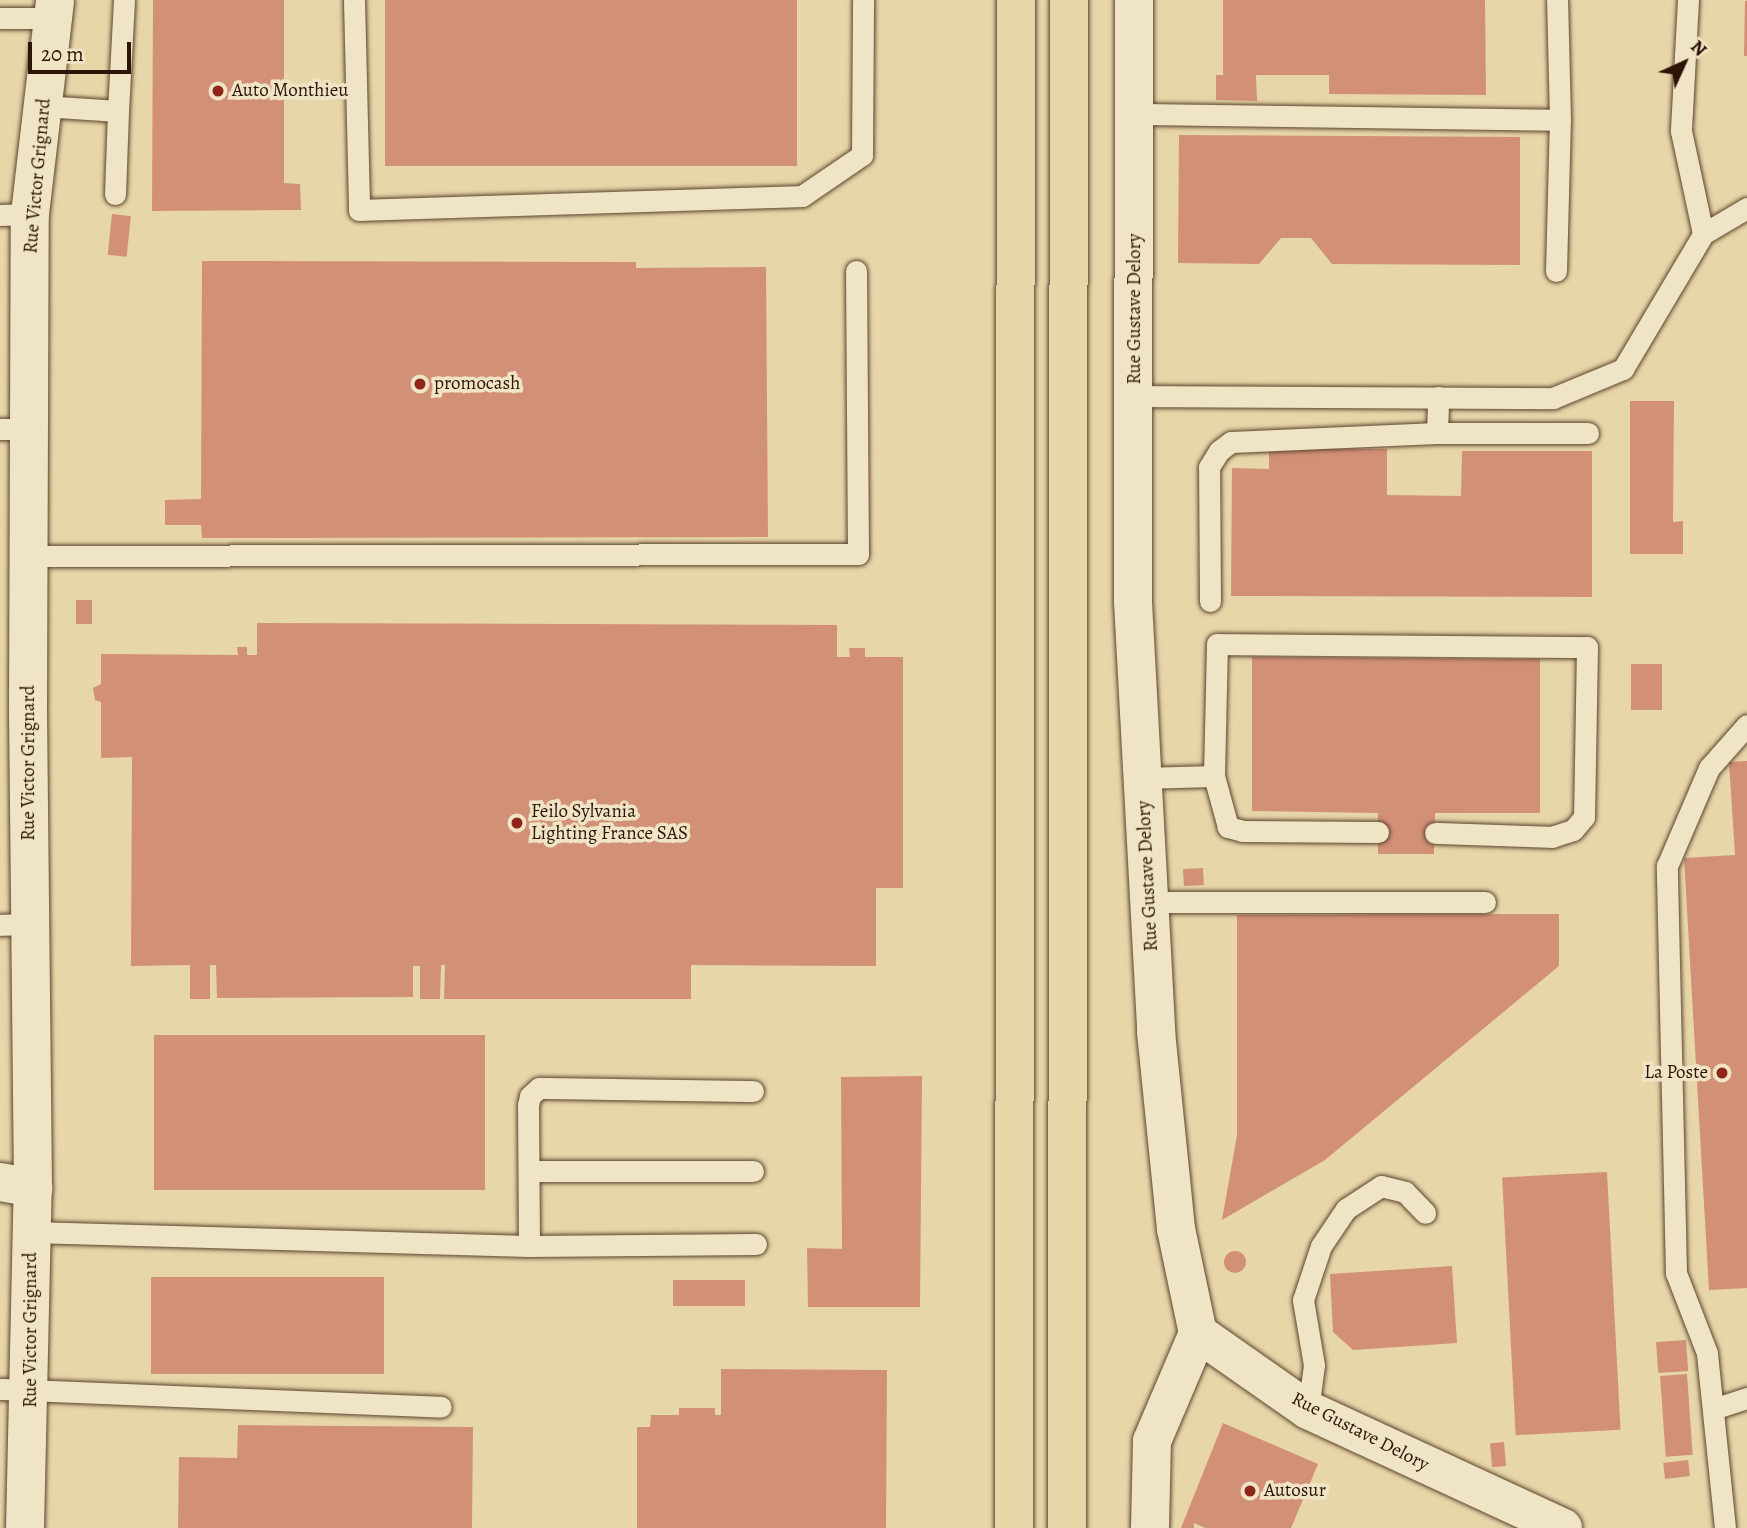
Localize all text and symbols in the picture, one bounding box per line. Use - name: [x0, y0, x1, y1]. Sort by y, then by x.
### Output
- scale bar: [32, 28, 135, 72]
- north arrow: [1649, 28, 1719, 98]
- text: N: [1685, 34, 1713, 62]
- text: 20 m: [41, 40, 84, 68]
- place label: Auto Monthieu: [232, 80, 349, 102]
- marker: Auto Monthieu: [210, 83, 226, 99]
- street label: Rue Victor Grignard: [20, 97, 56, 255]
- street label: Rue Gustave Delory: [1124, 234, 1146, 384]
- place label: promocash: [434, 373, 520, 395]
- marker: promocash: [412, 376, 428, 392]
- street label: Rue Victor Grignard: [18, 685, 40, 841]
- street label: Rue Gustave Delory: [1133, 800, 1163, 952]
- place label: Feilo Sylvania Lighting France SAS: [531, 801, 688, 845]
- marker: Feilo Sylvania Lighting France SAS: [509, 815, 525, 831]
- place label: La Poste: [1644, 1062, 1708, 1084]
- marker: La Poste: [1714, 1065, 1730, 1081]
- street label: Rue Victor Grignard: [20, 1252, 42, 1408]
- street label: Rue Gustave Delory: [1288, 1388, 1432, 1476]
- place label: Autosur: [1264, 1480, 1326, 1502]
- marker: Autosur: [1242, 1483, 1258, 1499]

